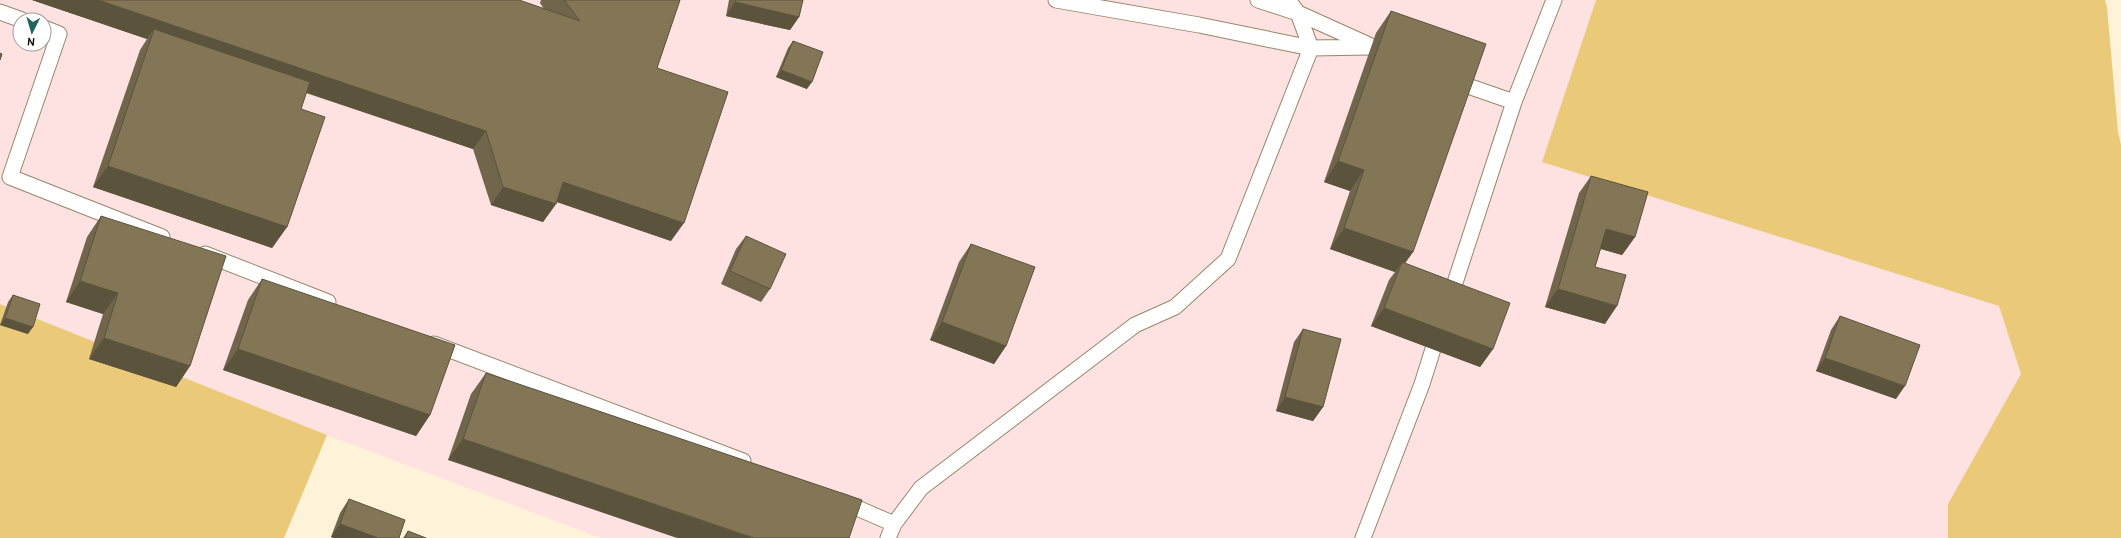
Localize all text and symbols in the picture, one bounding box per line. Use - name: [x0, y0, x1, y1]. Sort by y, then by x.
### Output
- north arrow: [12, 12, 52, 52]
- text: N: [27, 35, 36, 49]

